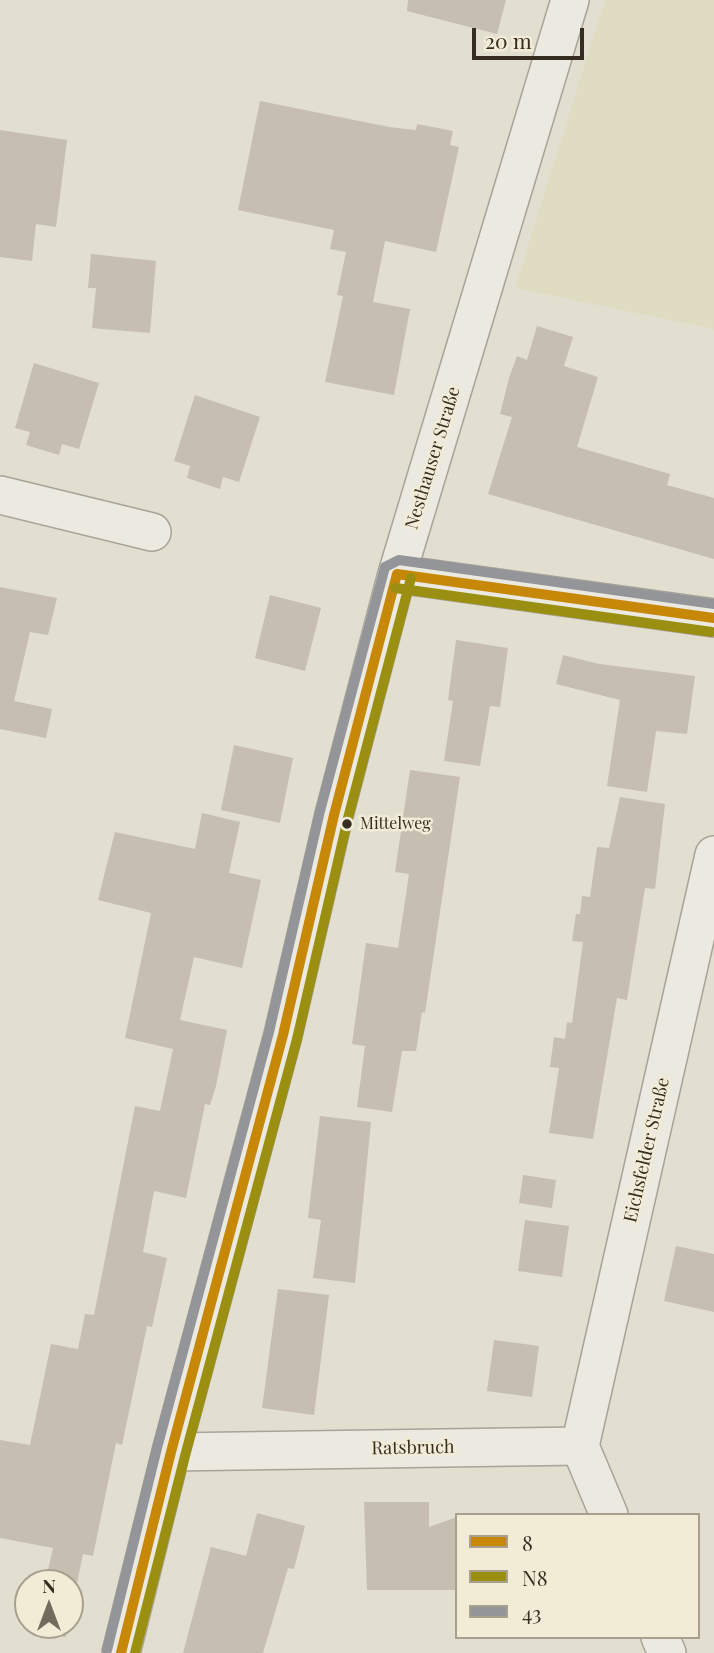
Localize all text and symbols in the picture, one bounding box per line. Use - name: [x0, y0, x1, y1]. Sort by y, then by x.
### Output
- scale bar: [476, 14, 588, 58]
- text: 20 m: [485, 26, 532, 54]
- street label: Nesthauser Straße: [401, 384, 465, 532]
- place label: Mittelweg: [360, 814, 431, 834]
- marker: Mittelweg: [340, 817, 354, 831]
- street label: Eichsfelder Straße: [620, 1075, 674, 1225]
- street label: Ratsbruch: [371, 1436, 455, 1460]
- legend: [455, 1513, 700, 1639]
- text: 8: [522, 1528, 533, 1556]
- text: N8: [522, 1563, 548, 1591]
- north arrow: [14, 1569, 84, 1639]
- text: N: [42, 1572, 56, 1598]
- text: 43: [522, 1598, 541, 1626]

